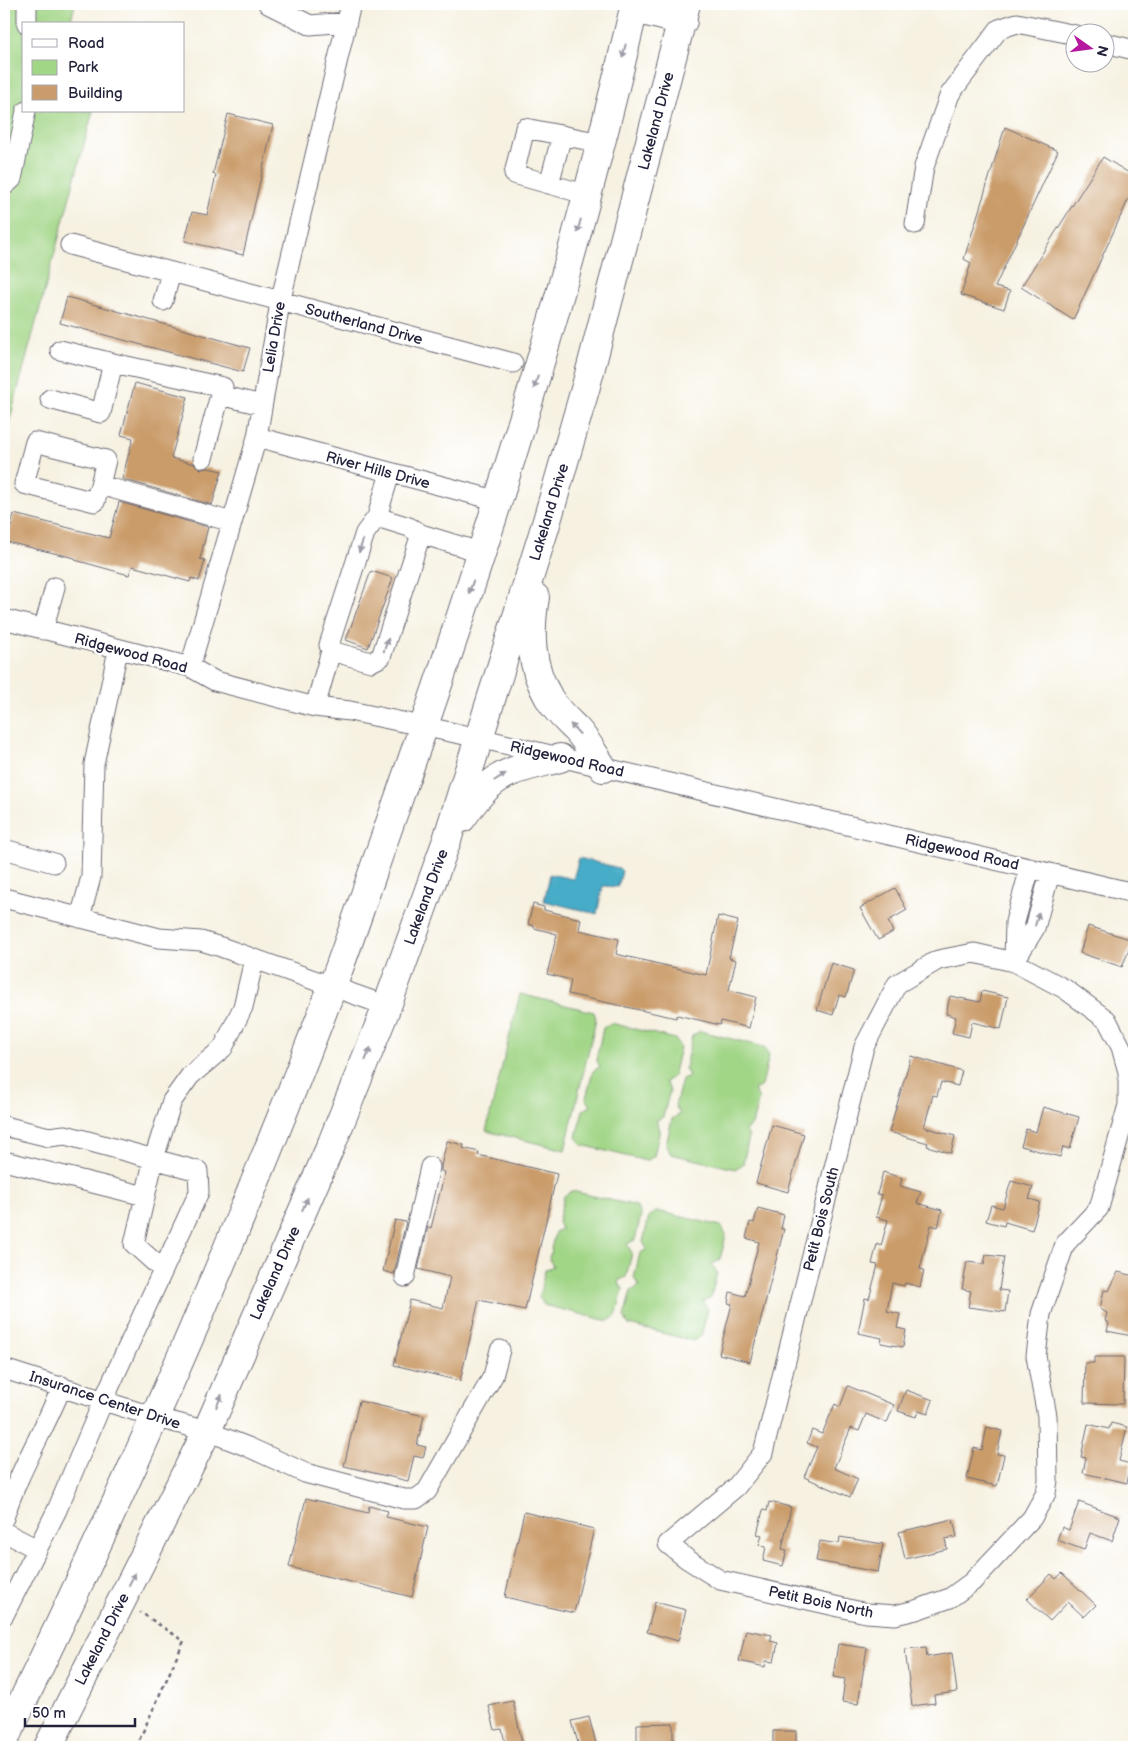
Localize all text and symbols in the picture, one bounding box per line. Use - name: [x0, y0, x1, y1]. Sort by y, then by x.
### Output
- legend: [22, 22, 185, 112]
- north arrow: [1066, 22, 1116, 72]
- text: Road: [68, 34, 104, 53]
- one-way arrow: [619, 44, 627, 59]
- text: N: [1093, 44, 1112, 58]
- text: Park: [68, 58, 99, 77]
- street label: Lakeland Drive: [634, 70, 679, 172]
- text: Building: [68, 84, 123, 103]
- one-way arrow: [575, 218, 583, 233]
- street label: Lelia Drive: [259, 300, 290, 374]
- street label: Southerland Drive: [303, 300, 425, 349]
- one-way arrow: [532, 375, 540, 390]
- street label: River Hills Drive: [324, 447, 432, 494]
- street label: Lakeland Drive: [526, 461, 573, 563]
- one-way arrow: [356, 539, 364, 554]
- one-way arrow: [467, 580, 475, 595]
- street label: Ridgewood Road: [72, 629, 189, 678]
- one-way arrow: [382, 637, 390, 652]
- one-way arrow: [569, 723, 581, 735]
- street label: Ridgewood Road: [508, 737, 626, 782]
- one-way arrow: [493, 772, 507, 781]
- street label: Ridgewood Road: [903, 830, 1021, 875]
- street label: Lakeland Drive: [400, 846, 453, 948]
- one-way arrow: [1033, 912, 1041, 927]
- one-way arrow: [364, 1046, 372, 1061]
- street label: Petit Bois South: [799, 1165, 844, 1273]
- one-way arrow: [302, 1197, 310, 1211]
- street label: Lakeland Drive: [246, 1223, 305, 1323]
- street label: Insurance Center Drive: [27, 1367, 183, 1434]
- one-way arrow: [216, 1394, 224, 1408]
- one-way arrow: [128, 1571, 137, 1586]
- street label: Petit Bois North: [767, 1582, 875, 1623]
- street label: Lakeland Drive: [71, 1590, 134, 1688]
- scale bar: [25, 1696, 135, 1728]
- text: 50 m: [32, 1704, 66, 1723]

